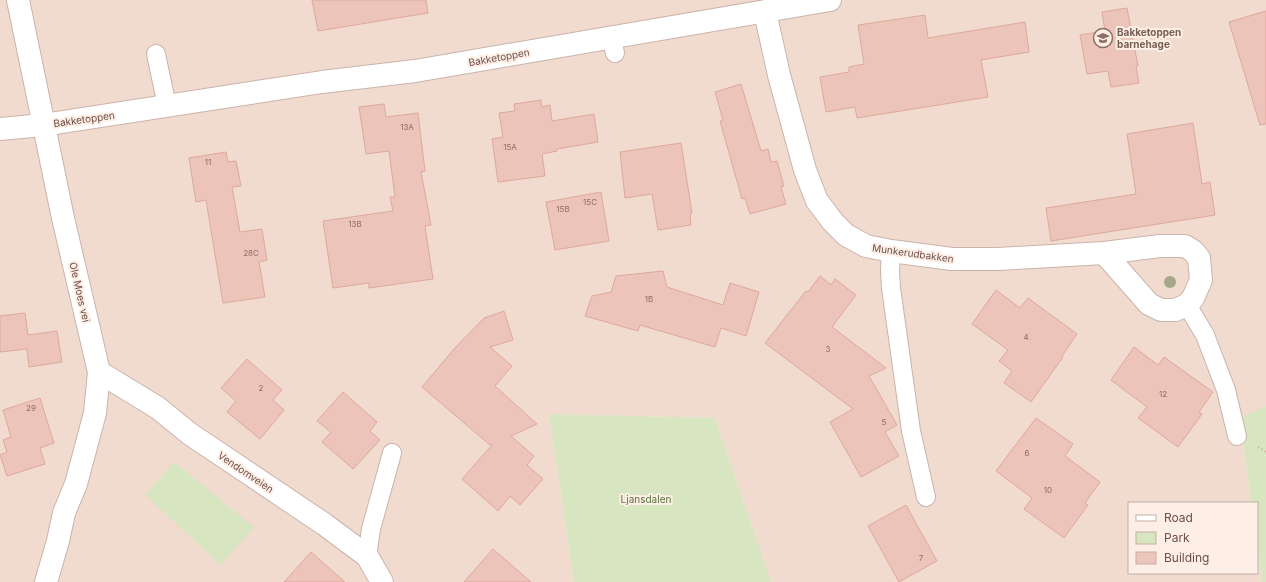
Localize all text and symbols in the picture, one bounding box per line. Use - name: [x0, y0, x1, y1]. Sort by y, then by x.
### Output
- place label: Bakketoppen barnehage: [1117, 26, 1181, 51]
- school or university icon: Bakketoppen barnehage: [1092, 27, 1114, 49]
- street label: Bakketoppen: [467, 46, 531, 68]
- street label: Bakketoppen: [53, 109, 116, 129]
- house number: 13A: [400, 122, 414, 132]
- house number: 15A: [503, 142, 517, 152]
- house number: 11: [205, 157, 211, 167]
- house number: 15C: [583, 197, 597, 207]
- house number: 15B: [556, 204, 570, 214]
- house number: 13B: [348, 219, 362, 229]
- street label: Munkerudbakken: [872, 241, 955, 265]
- house number: 28C: [243, 248, 259, 258]
- street label: Ole Moes vei: [67, 261, 93, 323]
- house number: 1B: [645, 294, 653, 304]
- house number: 4: [1023, 332, 1029, 342]
- house number: 3: [826, 344, 831, 354]
- house number: 2: [259, 383, 264, 393]
- house number: 12: [1159, 389, 1167, 399]
- house number: 29: [26, 403, 36, 413]
- house number: 5: [882, 417, 887, 427]
- house number: 6: [1025, 448, 1030, 458]
- street label: Vendomveien: [216, 449, 276, 495]
- house number: 10: [1044, 485, 1052, 495]
- park label: Ljansdalen: [621, 493, 671, 505]
- legend: [1128, 502, 1258, 574]
- text: Road: [1164, 510, 1193, 525]
- text: Park: [1164, 530, 1190, 545]
- text: Building: [1164, 550, 1209, 565]
- house number: 7: [919, 553, 924, 563]

